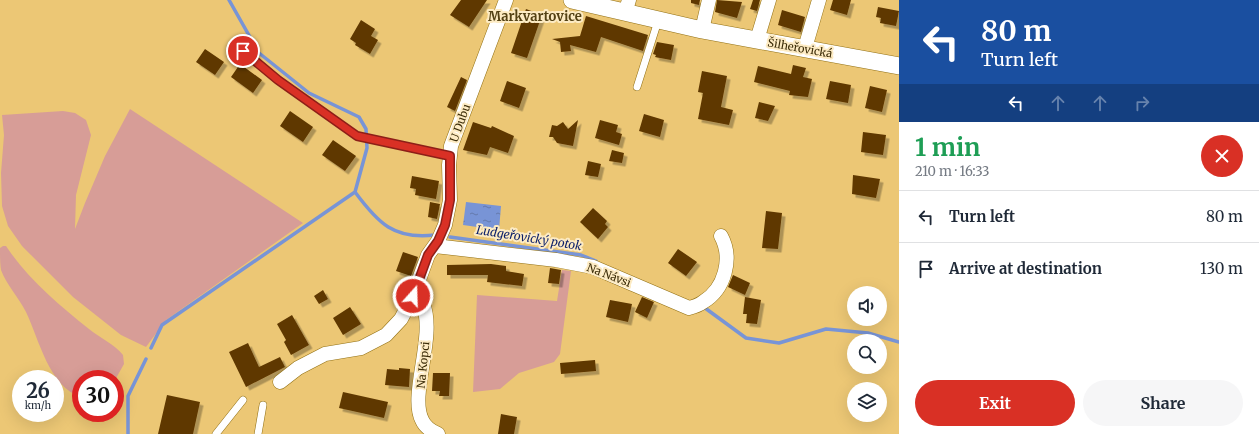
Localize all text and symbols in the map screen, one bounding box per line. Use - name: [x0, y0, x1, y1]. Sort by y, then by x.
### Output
- district label: Markvartovice: [488, 8, 582, 25]
- text: 80 m: [981, 13, 1052, 49]
- icon: left: [915, 16, 967, 68]
- pin: [226, 34, 260, 68]
- street label: Šilheřovická: [767, 35, 834, 61]
- icon: arrive: [232, 40, 254, 62]
- text: Turn left: [981, 48, 1058, 71]
- icon: left: [1005, 92, 1027, 114]
- icon: ahead: [1047, 92, 1069, 114]
- icon: ahead: [1089, 92, 1111, 114]
- icon: right: [1131, 92, 1153, 114]
- street label: U Dubu: [447, 102, 473, 144]
- text: 1 min: [915, 132, 980, 163]
- button: close: [1201, 135, 1243, 177]
- text: 210 m · 16:33: [915, 163, 989, 180]
- icon: left: [915, 206, 937, 228]
- text: Turn left: [949, 207, 1015, 226]
- text: 80 m: [1206, 207, 1243, 226]
- water label: Ludgeřovický potok: [475, 222, 583, 253]
- icon: arrive: [915, 258, 937, 280]
- text: Arrive at destination: [949, 259, 1102, 278]
- text: 130 m: [1200, 259, 1243, 278]
- street label: Na Návsi: [585, 260, 633, 290]
- position arrow: [392, 275, 434, 317]
- map controls: [847, 286, 887, 422]
- button: sound: [847, 286, 887, 326]
- button: search: [847, 334, 887, 374]
- street label: Na Kopci: [414, 340, 432, 389]
- speed limit sign: 30: [72, 370, 124, 422]
- text: 26: [26, 378, 50, 403]
- button: Exit: [915, 380, 1075, 426]
- button: Share: [1083, 380, 1243, 426]
- button: layers: [847, 382, 887, 422]
- text: km/h: [25, 399, 51, 412]

